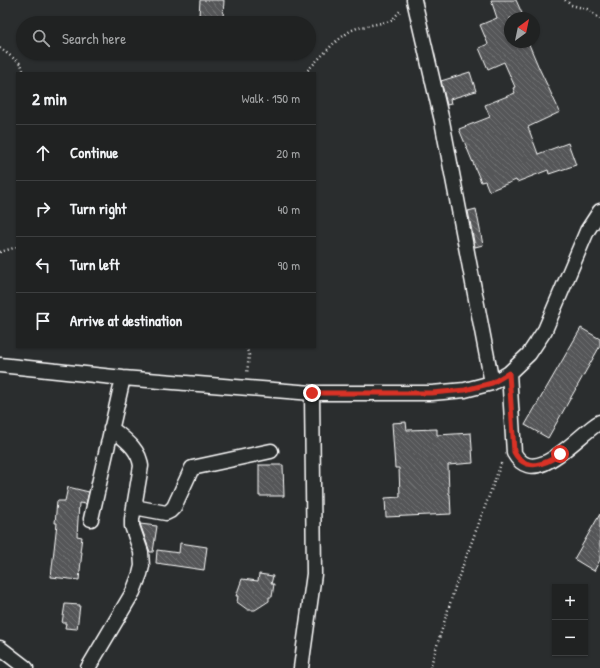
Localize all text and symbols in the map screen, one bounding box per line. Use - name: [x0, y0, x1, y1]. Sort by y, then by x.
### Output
- north arrow: [504, 12, 540, 48]
- search box: [16, 16, 316, 60]
- icon: search: [30, 27, 52, 49]
- text: Search here: [62, 28, 126, 49]
- text: 2 min: [32, 87, 67, 110]
- text: Walk · 150 m: [242, 89, 300, 107]
- icon: ahead: [32, 142, 54, 164]
- text: Continue: [70, 142, 118, 163]
- text: 20 m: [276, 144, 300, 162]
- icon: right: [32, 198, 54, 220]
- text: Turn right: [70, 198, 126, 219]
- text: 40 m: [277, 200, 300, 218]
- icon: left: [32, 254, 54, 276]
- text: Turn left: [70, 254, 120, 275]
- text: 90 m: [278, 256, 300, 274]
- icon: arrive: [32, 310, 54, 332]
- text: Arrive at destination: [70, 310, 182, 331]
- route end: [303, 384, 321, 402]
- route start: [551, 445, 569, 463]
- map controls: [552, 584, 588, 656]
- button: +: [552, 584, 588, 620]
- button: −: [552, 620, 588, 656]

